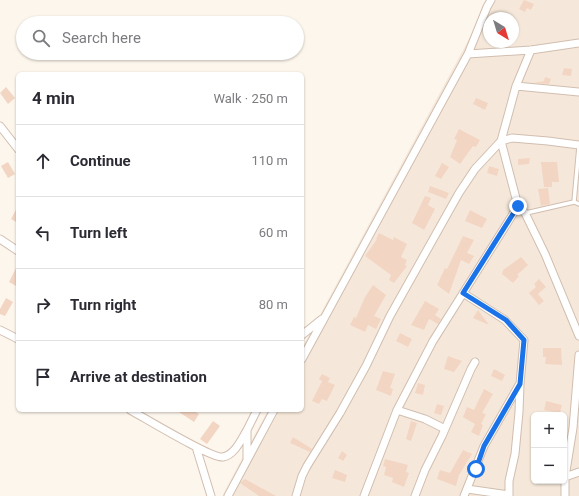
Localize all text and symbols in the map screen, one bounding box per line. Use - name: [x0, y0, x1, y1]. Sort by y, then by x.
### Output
- north arrow: [483, 12, 519, 48]
- search box: [16, 16, 304, 60]
- icon: search: [30, 27, 52, 49]
- text: Search here: [62, 29, 141, 47]
- text: 4 min: [32, 88, 75, 108]
- text: Walk · 250 m: [213, 91, 288, 106]
- icon: ahead: [32, 150, 54, 172]
- text: Continue: [70, 152, 131, 170]
- text: 110 m: [251, 153, 288, 168]
- route end: [509, 197, 527, 215]
- icon: left: [32, 222, 54, 244]
- text: Turn left: [70, 224, 127, 242]
- text: 60 m: [259, 225, 288, 240]
- icon: right: [32, 294, 54, 316]
- text: Turn right: [70, 296, 136, 314]
- text: 80 m: [259, 297, 288, 312]
- icon: arrive: [32, 366, 54, 388]
- text: Arrive at destination: [70, 368, 207, 386]
- map controls: [531, 412, 567, 484]
- button: +: [531, 412, 567, 448]
- button: −: [531, 448, 567, 484]
- route start: [467, 460, 485, 478]

